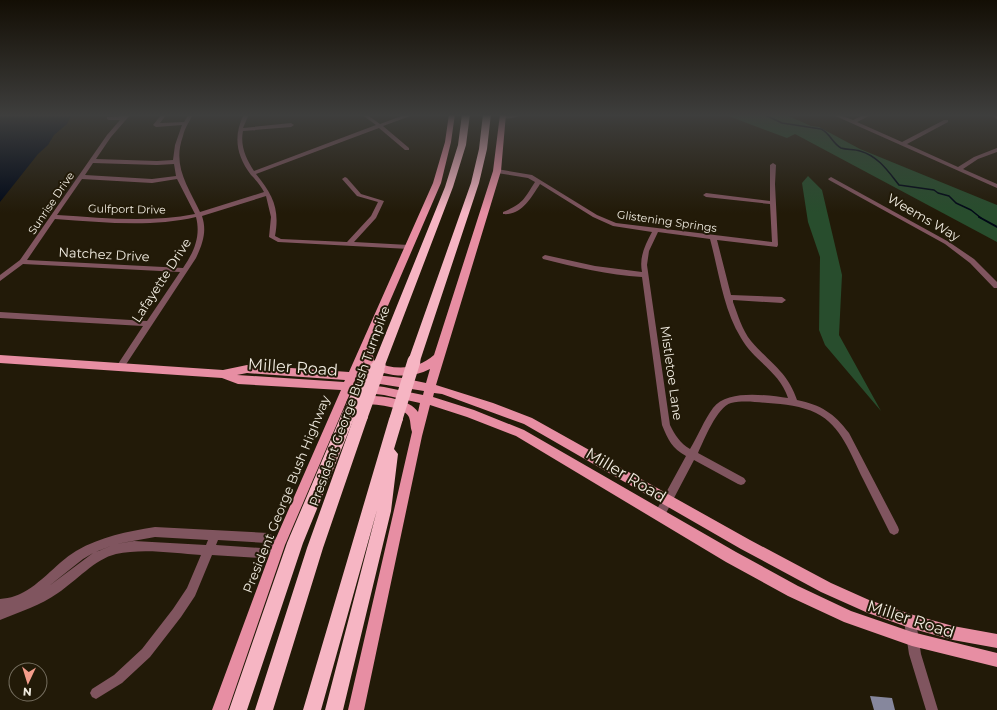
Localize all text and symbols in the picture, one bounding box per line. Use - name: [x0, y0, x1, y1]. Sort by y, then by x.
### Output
- street label: Sunrise Drive: [25, 169, 77, 237]
- street label: Weems Way: [885, 190, 964, 245]
- street label: Gulfport Drive: [88, 201, 166, 217]
- street label: Glistening Springs: [616, 207, 718, 235]
- street label: Lafayette Drive: [128, 235, 194, 325]
- street label: Natchez Drive: [58, 244, 150, 264]
- street label: President George Bush Turnpike: [305, 304, 393, 508]
- street label: Mistletoe Lane: [657, 325, 687, 421]
- street label: Miller Road: [247, 354, 339, 380]
- street label: President George Bush Highway: [239, 392, 333, 595]
- street label: Miller Road: [582, 444, 670, 506]
- street label: Miller Road: [865, 596, 957, 642]
- north arrow: [8, 662, 48, 702]
- text: N: [22, 685, 32, 699]

